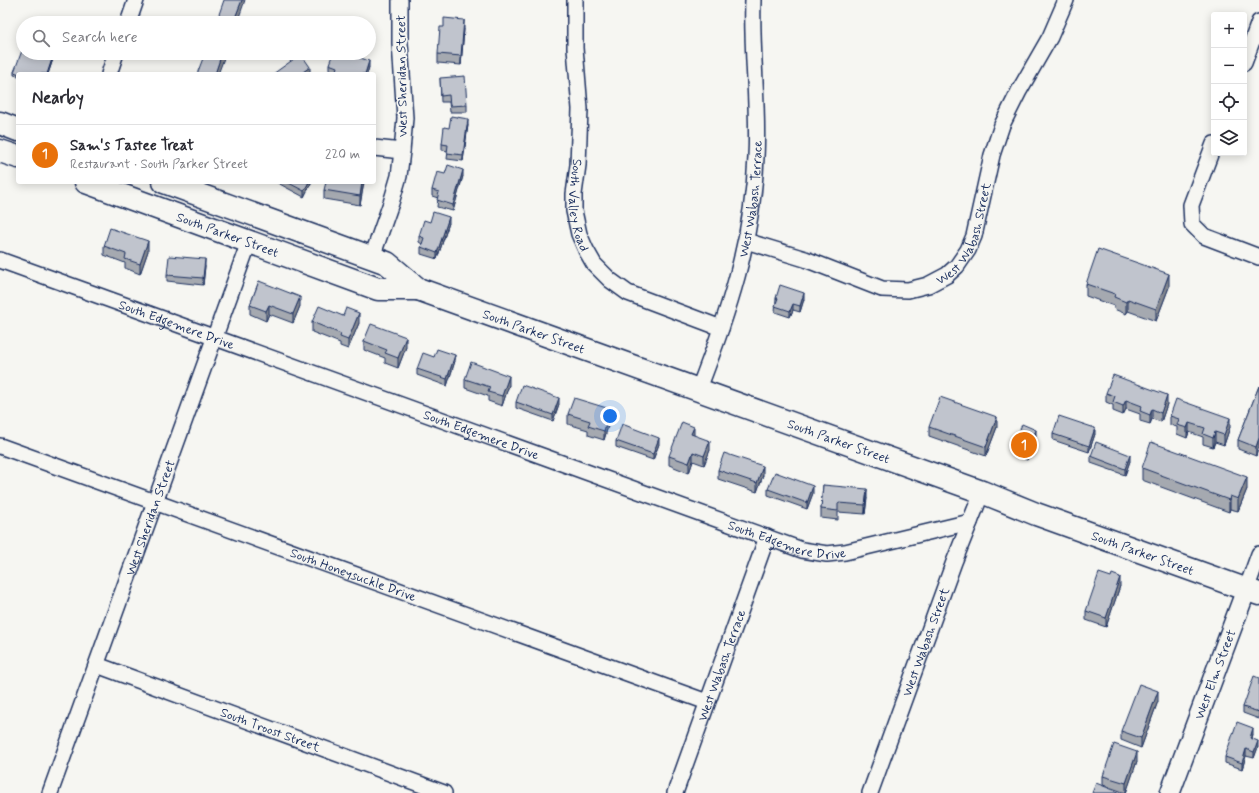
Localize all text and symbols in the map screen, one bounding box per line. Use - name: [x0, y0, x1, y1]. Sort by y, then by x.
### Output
- map controls: [1211, 12, 1247, 156]
- button: +: [1211, 12, 1247, 48]
- street label: West Sheridan Street: [393, 15, 412, 137]
- search box: [16, 16, 376, 60]
- icon: search: [30, 27, 52, 49]
- text: Search here: [62, 28, 138, 48]
- button: −: [1211, 48, 1247, 84]
- button: locate: [1211, 84, 1247, 120]
- text: Nearby: [32, 87, 84, 109]
- button: layers: [1211, 120, 1247, 156]
- text: Sam's Tastee Treat: [70, 136, 194, 156]
- street label: West Wabash Terrace: [735, 140, 767, 259]
- text: 1: [42, 146, 48, 163]
- text: 220 m: [325, 146, 360, 163]
- text: Restaurant · South Parker Street: [70, 156, 248, 173]
- street label: South Valley Road: [564, 159, 593, 254]
- street label: West Wabash Street: [933, 181, 996, 289]
- street label: South Parker Street: [174, 209, 281, 262]
- street label: South Edgemere Drive: [116, 297, 237, 354]
- street label: South Parker Street: [480, 306, 587, 358]
- your location: [600, 406, 620, 426]
- street label: South Edgemere Drive: [421, 407, 541, 464]
- street label: South Parker Street: [785, 416, 892, 468]
- pin: 1: [1011, 430, 1037, 460]
- street label: West Sheridan Street: [122, 458, 180, 578]
- street label: South Edgemere Drive: [725, 517, 847, 564]
- street label: South Parker Street: [1089, 528, 1196, 580]
- street label: South Honeysuckle Drive: [288, 545, 418, 606]
- street label: West Wabash Street: [899, 585, 954, 699]
- street label: West Wabash Terrace: [695, 607, 750, 724]
- street label: West Elm Street: [1191, 627, 1241, 722]
- street label: South Troost Street: [218, 704, 323, 757]

